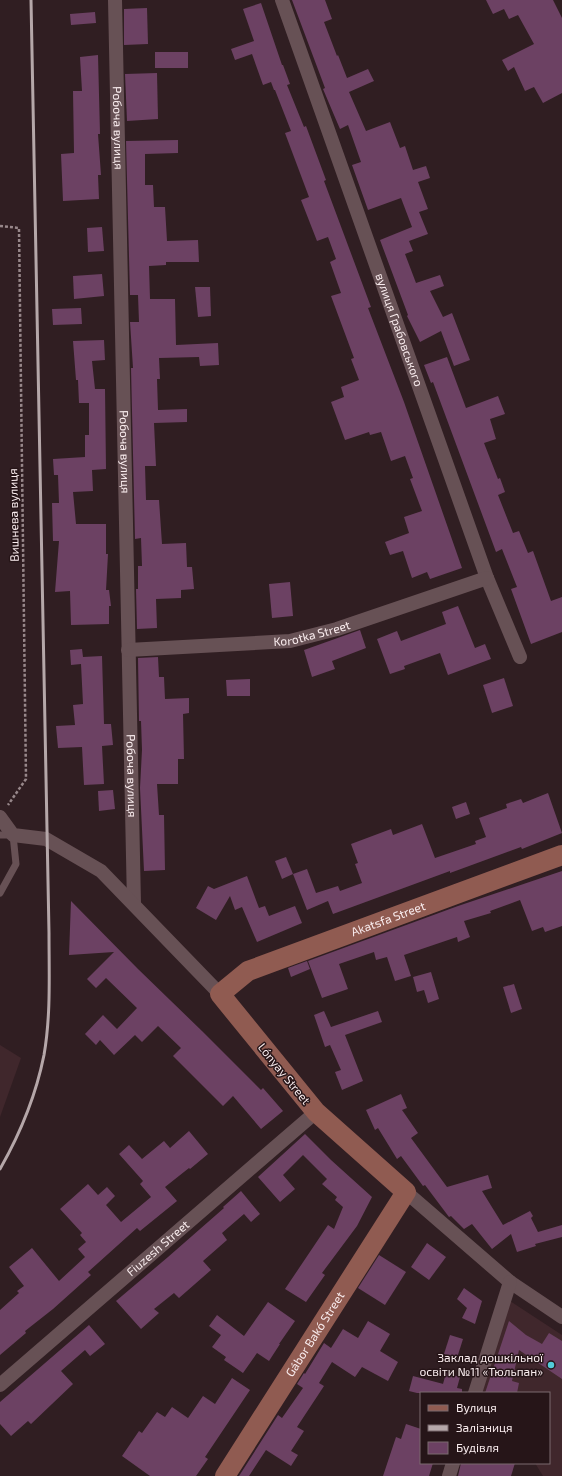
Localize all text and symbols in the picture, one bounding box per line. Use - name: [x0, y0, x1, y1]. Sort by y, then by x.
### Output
- street label: Робоча вулиця: [111, 86, 127, 170]
- street label: вулиця Грабовського: [373, 271, 427, 388]
- street label: Робоча вулиця: [118, 410, 133, 494]
- street label: Вишнева вулиця: [5, 468, 22, 562]
- street label: Korotka Street: [273, 617, 352, 648]
- street label: Робоча вулиця: [124, 734, 140, 818]
- street label: Akatsfa Street: [349, 898, 427, 938]
- street label: Lónyay Street: [256, 1040, 314, 1107]
- street label: Fiuzesh Street: [123, 1217, 192, 1278]
- street label: Gábor Bakó Street: [282, 1288, 347, 1379]
- place label: Заклад дошкільної освіти №11 «Тюльпан»: [419, 1350, 544, 1378]
- marker: Заклад дошкільної освіти №11 «Тюльпан»: [546, 1360, 556, 1370]
- legend: [420, 1392, 550, 1464]
- text: Вулиця: [456, 1400, 497, 1415]
- text: Залізниця: [456, 1420, 513, 1434]
- text: Будівля: [456, 1440, 499, 1455]

